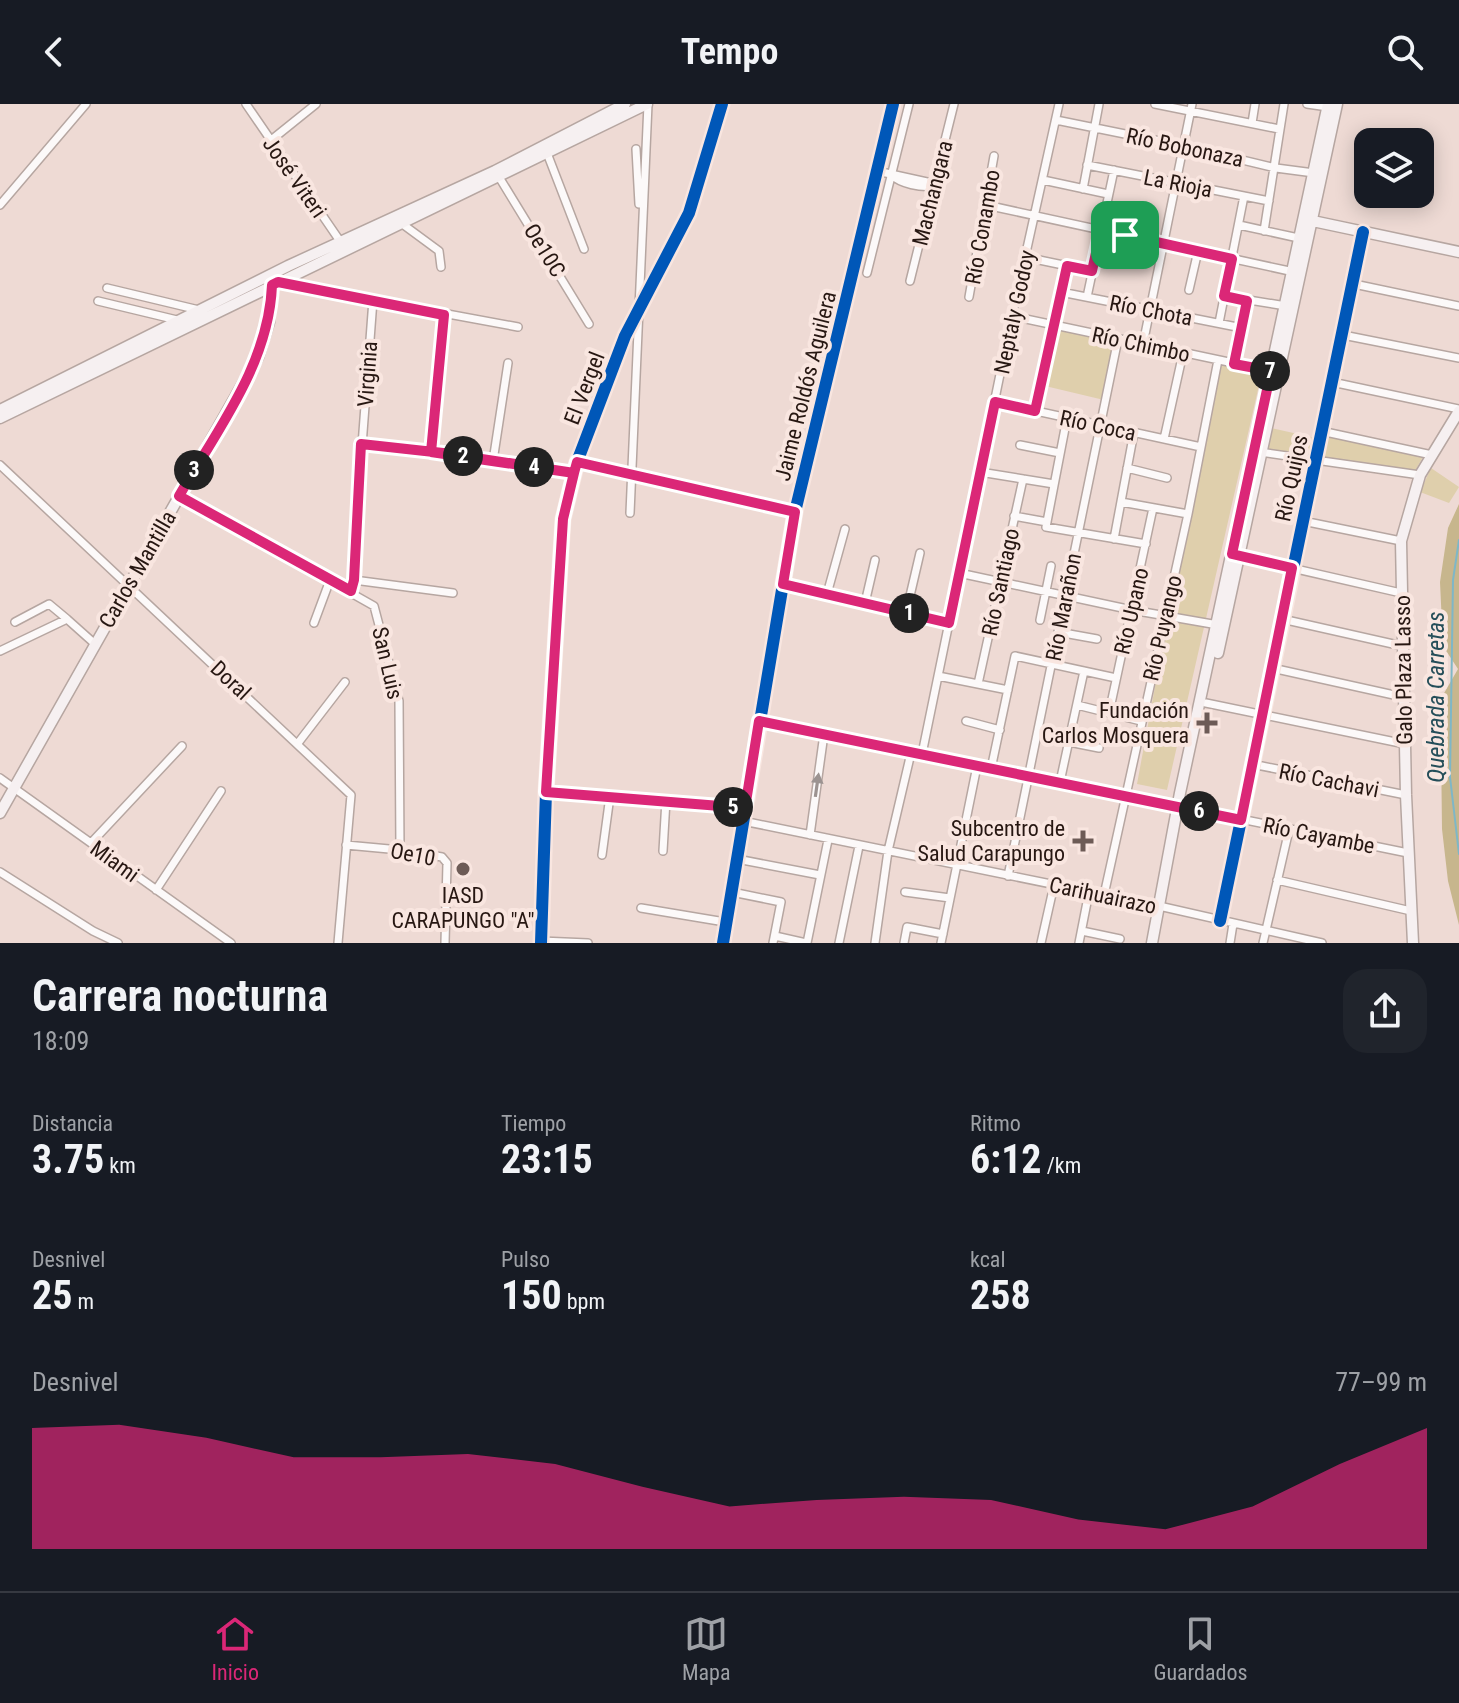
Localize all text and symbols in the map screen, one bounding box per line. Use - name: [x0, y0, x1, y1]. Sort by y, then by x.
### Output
- icon: back: [32, 30, 76, 74]
- icon: search: [1383, 30, 1427, 74]
- text: Tempo: [681, 31, 778, 73]
- street label: Río Bobonaza: [1124, 123, 1246, 172]
- map controls: [1354, 128, 1434, 208]
- button: layers: [1354, 128, 1434, 208]
- street label: José Viteri: [258, 132, 332, 223]
- street label: Machangara: [907, 138, 958, 248]
- street label: La Rioja: [1142, 165, 1214, 202]
- street label: Río Conambo: [960, 168, 1005, 286]
- pin: [1091, 201, 1159, 269]
- icon: arrive: [1103, 213, 1147, 257]
- street label: Oe10C: [519, 219, 570, 281]
- street label: Neptaly Godoy: [989, 248, 1040, 376]
- street label: Jaime Roldós Aguilera: [770, 289, 841, 483]
- street label: Río Chota: [1107, 290, 1195, 331]
- street label: Río Chimbo: [1090, 322, 1192, 367]
- street label: Virginia: [353, 340, 382, 408]
- street label: El Vergel: [559, 348, 610, 428]
- pin: 7: [1250, 351, 1290, 391]
- text: 7: [1264, 358, 1276, 383]
- street label: Río Coca: [1058, 405, 1138, 446]
- street label: Río Quijos: [1270, 433, 1313, 524]
- pin: 2: [443, 436, 483, 476]
- text: 2: [457, 443, 469, 468]
- pin: 4: [514, 447, 554, 487]
- pin: 3: [174, 450, 214, 490]
- text: 4: [528, 454, 540, 479]
- text: 3: [188, 457, 200, 482]
- street label: Carlos Mantilla: [94, 506, 181, 632]
- street label: Río Santiago: [977, 526, 1024, 638]
- street label: Río Marañon: [1041, 551, 1086, 663]
- street label: Río Upano: [1109, 565, 1154, 657]
- street label: Río Puyango: [1138, 573, 1187, 683]
- pin: 1: [889, 593, 929, 633]
- street label: Galo Plaza Lasso: [1390, 595, 1417, 745]
- text: 1: [903, 600, 915, 625]
- water label: Quebrada Carretas: [1422, 611, 1450, 783]
- street label: San Luis: [367, 625, 408, 702]
- street label: Doral: [206, 656, 256, 705]
- place label: Fundación Carlos Mosquera: [1042, 698, 1189, 748]
- marker: Fundación Carlos Mosquera: [1196, 712, 1218, 734]
- street label: Río Cachavi: [1277, 759, 1381, 802]
- one-way arrow: [811, 772, 824, 797]
- pin: 5: [713, 787, 753, 827]
- pin: 6: [1179, 791, 1219, 831]
- text: 5: [727, 794, 739, 819]
- text: 6: [1193, 798, 1205, 823]
- street label: Río Cayambe: [1261, 812, 1377, 859]
- place label: Subcentro de Salud Carapungo: [918, 816, 1065, 866]
- marker: Subcentro de Salud Carapungo: [1072, 830, 1094, 852]
- street label: Miami: [86, 835, 144, 887]
- street label: Oe10: [388, 838, 438, 871]
- marker: IASD CARAPUNGO "A": [454, 860, 472, 878]
- street label: Carihuairazo: [1047, 872, 1159, 919]
- place label: IASD CARAPUNGO "A": [391, 883, 535, 933]
- button: share: [1343, 969, 1427, 1053]
- text: Carrera nocturna: [32, 970, 328, 1022]
- text: 18:09: [32, 1026, 89, 1056]
- text: Distancia: [32, 1111, 113, 1136]
- text: Tiempo: [501, 1111, 566, 1136]
- text: Ritmo: [970, 1111, 1021, 1136]
- text: 3.75: [32, 1136, 104, 1183]
- text: 23:15: [501, 1136, 593, 1183]
- text: 6:12: [970, 1136, 1042, 1183]
- text: km: [104, 1153, 136, 1178]
- text: /km: [1042, 1153, 1081, 1178]
- text: Desnivel: [32, 1247, 105, 1272]
- text: Pulso: [501, 1247, 550, 1272]
- text: kcal: [970, 1247, 1005, 1272]
- text: 25: [32, 1272, 72, 1319]
- text: 150: [501, 1272, 562, 1319]
- text: 258: [970, 1272, 1031, 1319]
- text: m: [72, 1289, 94, 1314]
- text: bpm: [562, 1289, 605, 1314]
- text: Desnivel: [32, 1367, 119, 1397]
- text: 77–99 m: [1335, 1367, 1427, 1397]
- tab: Inicio: [211, 1612, 259, 1685]
- tab: Mapa: [682, 1612, 730, 1685]
- tab: Guardados: [1153, 1612, 1248, 1685]

